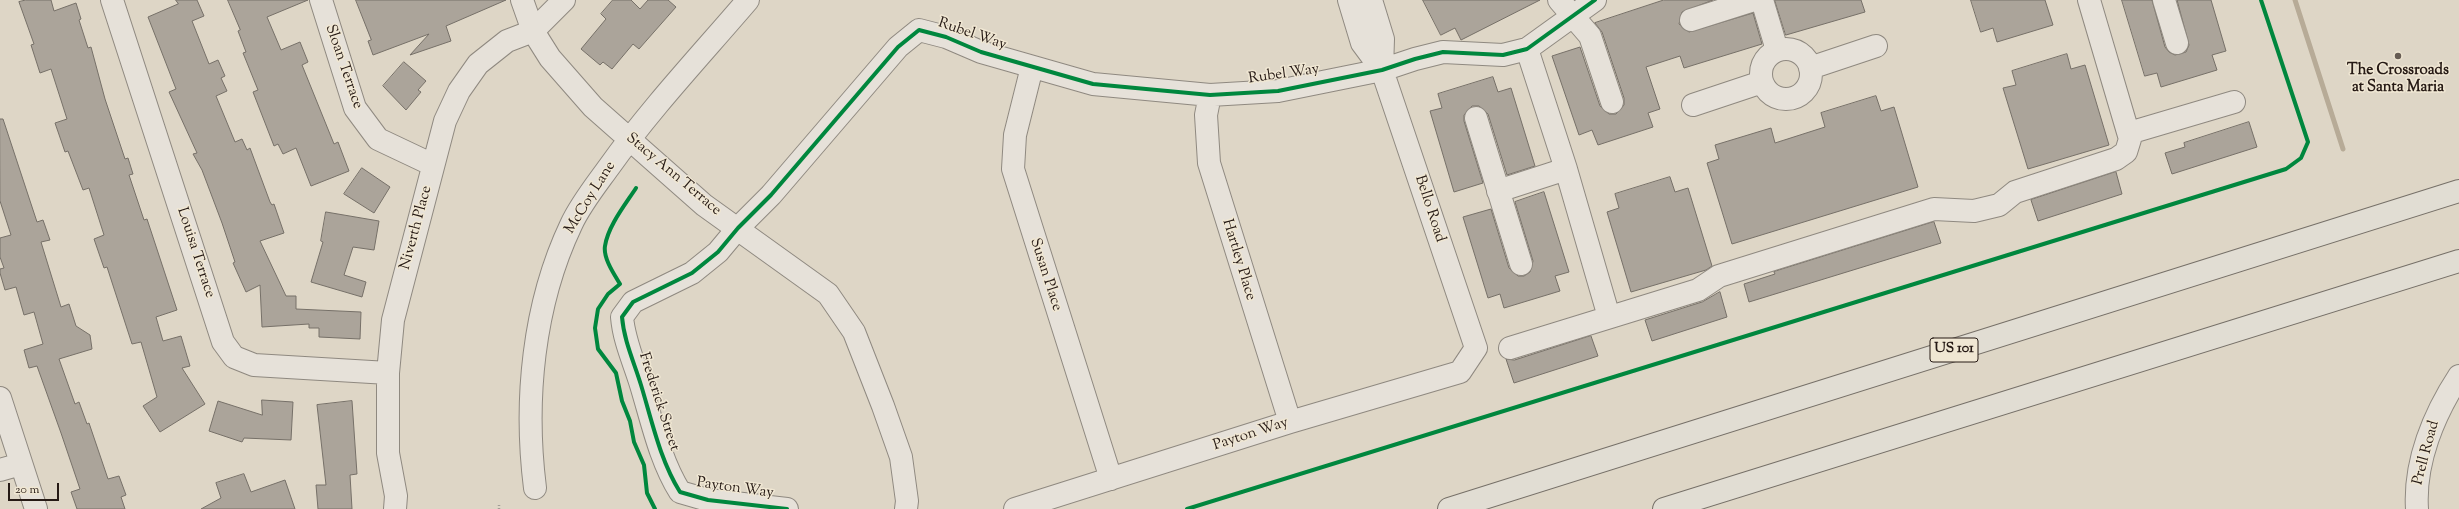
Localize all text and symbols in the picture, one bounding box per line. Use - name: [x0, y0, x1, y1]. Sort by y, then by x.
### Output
- street label: Rubel Way: [935, 15, 1009, 55]
- street label: Sloan Terrace: [320, 22, 366, 112]
- marker: The Crossroads at Santa Maria: [2393, 51, 2403, 61]
- street label: Rubel Way: [1247, 61, 1321, 89]
- place label: The Crossroads at Santa Maria: [2347, 62, 2449, 97]
- street label: Stacy Ann Terrace: [622, 130, 724, 220]
- street label: McCoy Lane: [562, 158, 620, 238]
- street label: Bello Road: [1410, 173, 1448, 245]
- street label: Niverth Place: [397, 184, 437, 272]
- street label: Louisa Terrace: [172, 205, 218, 301]
- street label: Hartley Place: [1217, 217, 1259, 303]
- street label: Susan Place: [1025, 236, 1065, 314]
- road number: US 101: [1930, 338, 1978, 362]
- street label: Frederick Street: [634, 350, 682, 454]
- street label: Payton Way: [1211, 414, 1291, 456]
- street label: Prell Road: [2410, 419, 2444, 487]
- scale bar: [10, 475, 61, 501]
- street label: Payton Way: [695, 475, 775, 503]
- text: 20 m: [15, 481, 39, 499]

